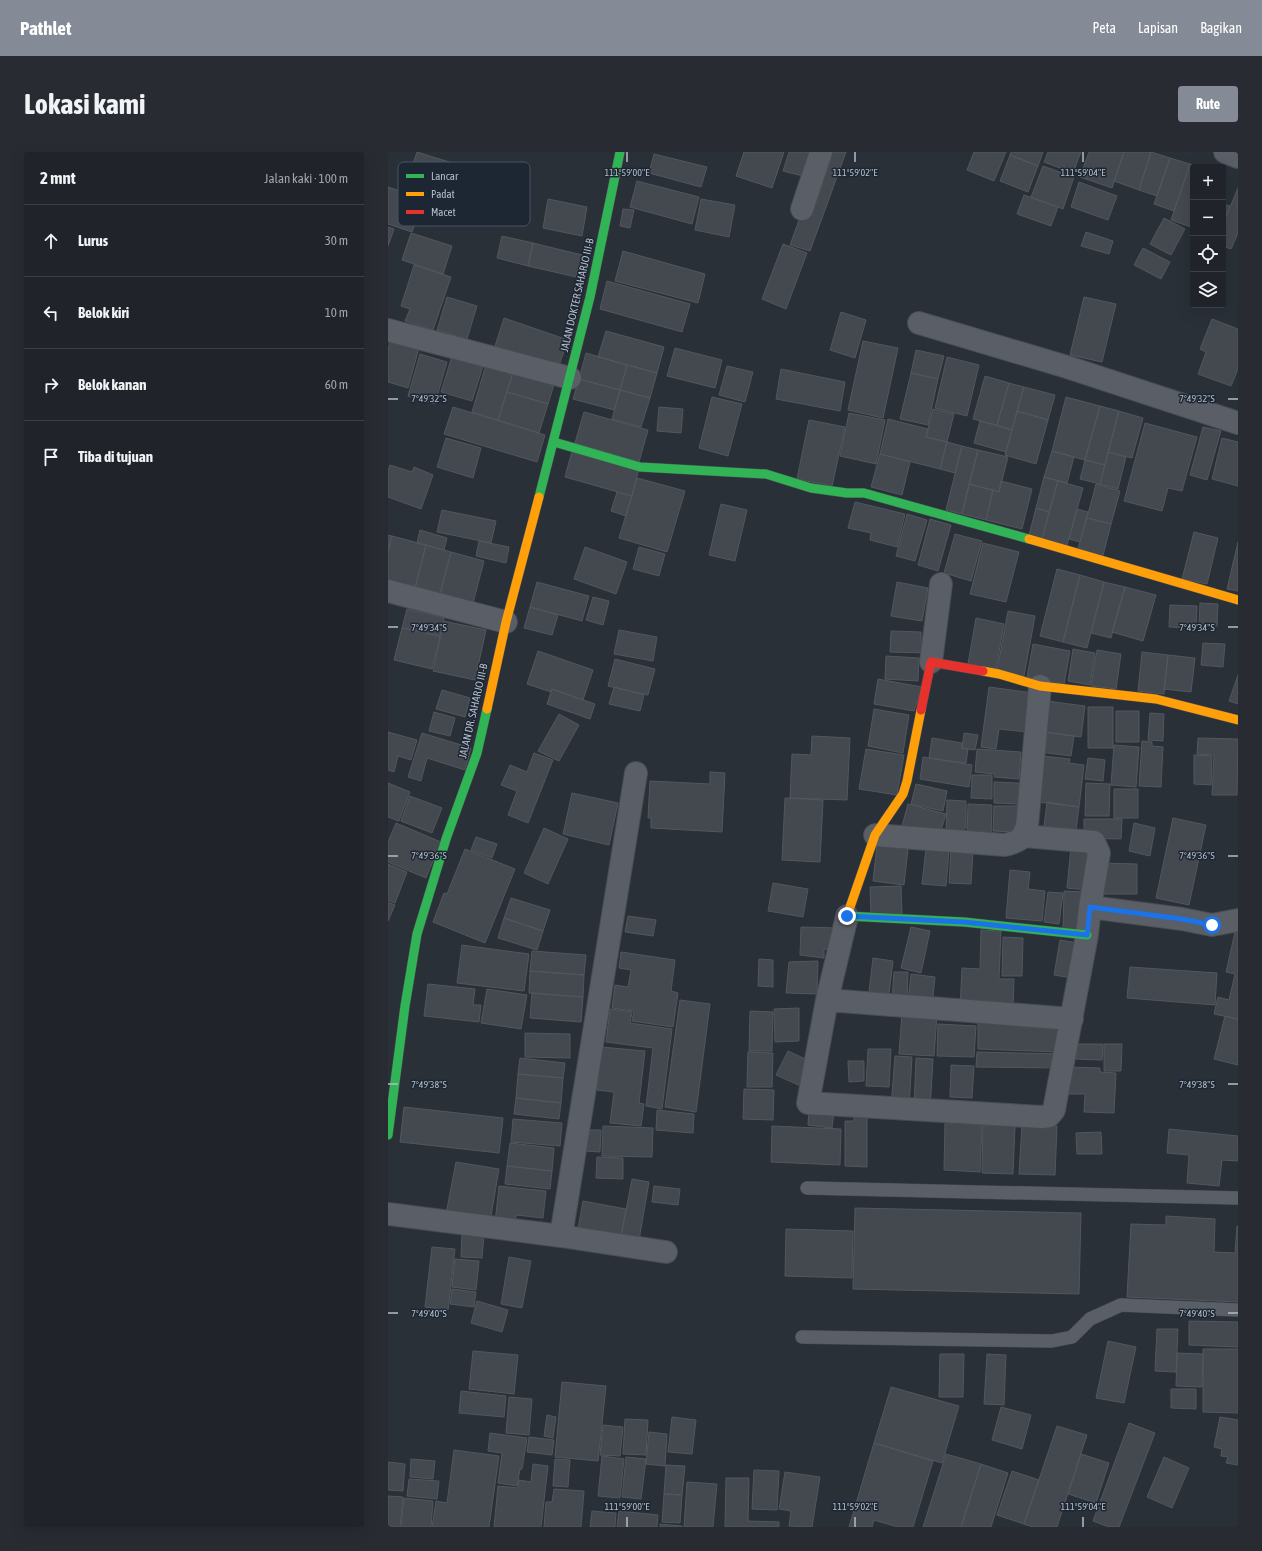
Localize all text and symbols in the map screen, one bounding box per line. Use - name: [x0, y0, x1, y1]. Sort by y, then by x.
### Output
- text: Pathlet: [20, 17, 71, 39]
- text: Peta: [1092, 20, 1116, 36]
- text: Lapisan: [1138, 20, 1178, 36]
- text: Bagikan: [1200, 20, 1242, 36]
- button: Rute: [1178, 86, 1238, 122]
- text: Lokasi kami: [24, 88, 145, 120]
- legend: [398, 162, 530, 226]
- map controls: [1190, 164, 1226, 308]
- button: +: [1190, 164, 1226, 200]
- text: 111°59'00"E: [605, 167, 650, 178]
- text: 111°59'02"E: [833, 167, 878, 178]
- text: 111°59'04"E: [1061, 167, 1106, 178]
- text: 2 mnt: [40, 168, 76, 188]
- text: Lancar: [431, 170, 459, 182]
- text: Jalan kaki · 100 m: [264, 171, 348, 186]
- text: Padat: [431, 188, 455, 200]
- button: −: [1190, 200, 1226, 236]
- text: Macet: [431, 206, 456, 218]
- icon: ahead: [40, 230, 62, 252]
- text: Lurus: [78, 232, 108, 249]
- text: 30 m: [325, 233, 348, 248]
- street label: JALAN DOKTER SAHARJO III-B: [558, 236, 596, 353]
- button: locate: [1190, 236, 1226, 272]
- button: layers: [1190, 272, 1226, 308]
- icon: left: [40, 302, 62, 324]
- text: Belok kiri: [78, 304, 129, 321]
- text: 10 m: [325, 305, 348, 320]
- icon: right: [40, 374, 62, 396]
- text: Belok kanan: [78, 376, 147, 393]
- text: 60 m: [325, 377, 348, 392]
- text: 7°49'32"S: [411, 393, 447, 404]
- text: 7°49'32"S: [1179, 393, 1215, 404]
- icon: arrive: [40, 446, 62, 468]
- text: Tiba di tujuan: [78, 448, 153, 465]
- text: 7°49'34"S: [411, 622, 447, 633]
- text: 7°49'34"S: [1179, 622, 1215, 633]
- street label: JALAN DR. SAHARJO III-B: [456, 662, 490, 760]
- text: 7°49'36"S: [411, 850, 447, 861]
- text: 7°49'36"S: [1179, 850, 1215, 861]
- route end: [838, 907, 856, 925]
- route start: [1203, 916, 1221, 934]
- text: 7°49'38"S: [411, 1079, 447, 1090]
- text: 7°49'38"S: [1179, 1079, 1215, 1090]
- text: 7°49'40"S: [411, 1308, 447, 1319]
- text: 7°49'40"S: [1179, 1308, 1215, 1319]
- text: 111°59'00"E: [605, 1501, 650, 1512]
- text: 111°59'02"E: [833, 1501, 878, 1512]
- text: 111°59'04"E: [1061, 1501, 1106, 1512]

